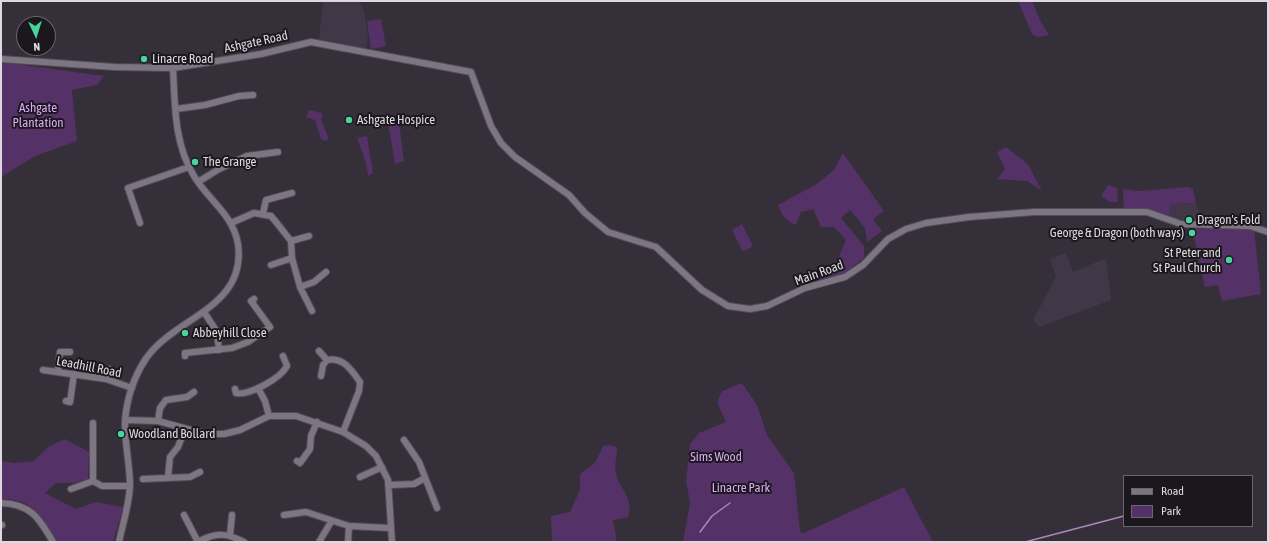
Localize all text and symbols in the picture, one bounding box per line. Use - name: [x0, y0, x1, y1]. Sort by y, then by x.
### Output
- north arrow: [16, 16, 56, 56]
- street label: Ashgate Road: [223, 28, 289, 56]
- text: N: [33, 41, 40, 53]
- place label: Linacre Road: [152, 51, 214, 67]
- marker: Linacre Road: [139, 54, 149, 64]
- park label: Ashgate Plantation: [12, 100, 64, 131]
- place label: Ashgate Hospice: [357, 112, 435, 128]
- marker: Ashgate Hospice: [344, 115, 354, 125]
- place label: The Grange: [203, 154, 256, 170]
- marker: The Grange: [190, 157, 200, 167]
- place label: Dragon's Fold: [1197, 212, 1260, 228]
- marker: Dragon's Fold: [1184, 215, 1194, 225]
- place label: George & Dragon (both ways): [1050, 225, 1184, 241]
- marker: George & Dragon (both ways): [1187, 228, 1197, 238]
- place label: St Peter and St Paul Church: [1153, 245, 1221, 276]
- marker: St Peter and St Paul Church: [1224, 255, 1234, 265]
- street label: Main Road: [793, 257, 845, 289]
- place label: Abbeyhill Close: [193, 325, 267, 341]
- marker: Abbeyhill Close: [180, 328, 190, 338]
- street label: Leadhill Road: [55, 353, 123, 381]
- place label: Woodland Bollard: [129, 426, 215, 442]
- marker: Woodland Bollard: [116, 429, 126, 439]
- park label: Sims Wood: [690, 449, 742, 465]
- legend: [1123, 475, 1253, 527]
- park label: Linacre Park: [712, 480, 770, 496]
- text: Road: [1161, 484, 1184, 498]
- text: Park: [1161, 504, 1181, 518]

